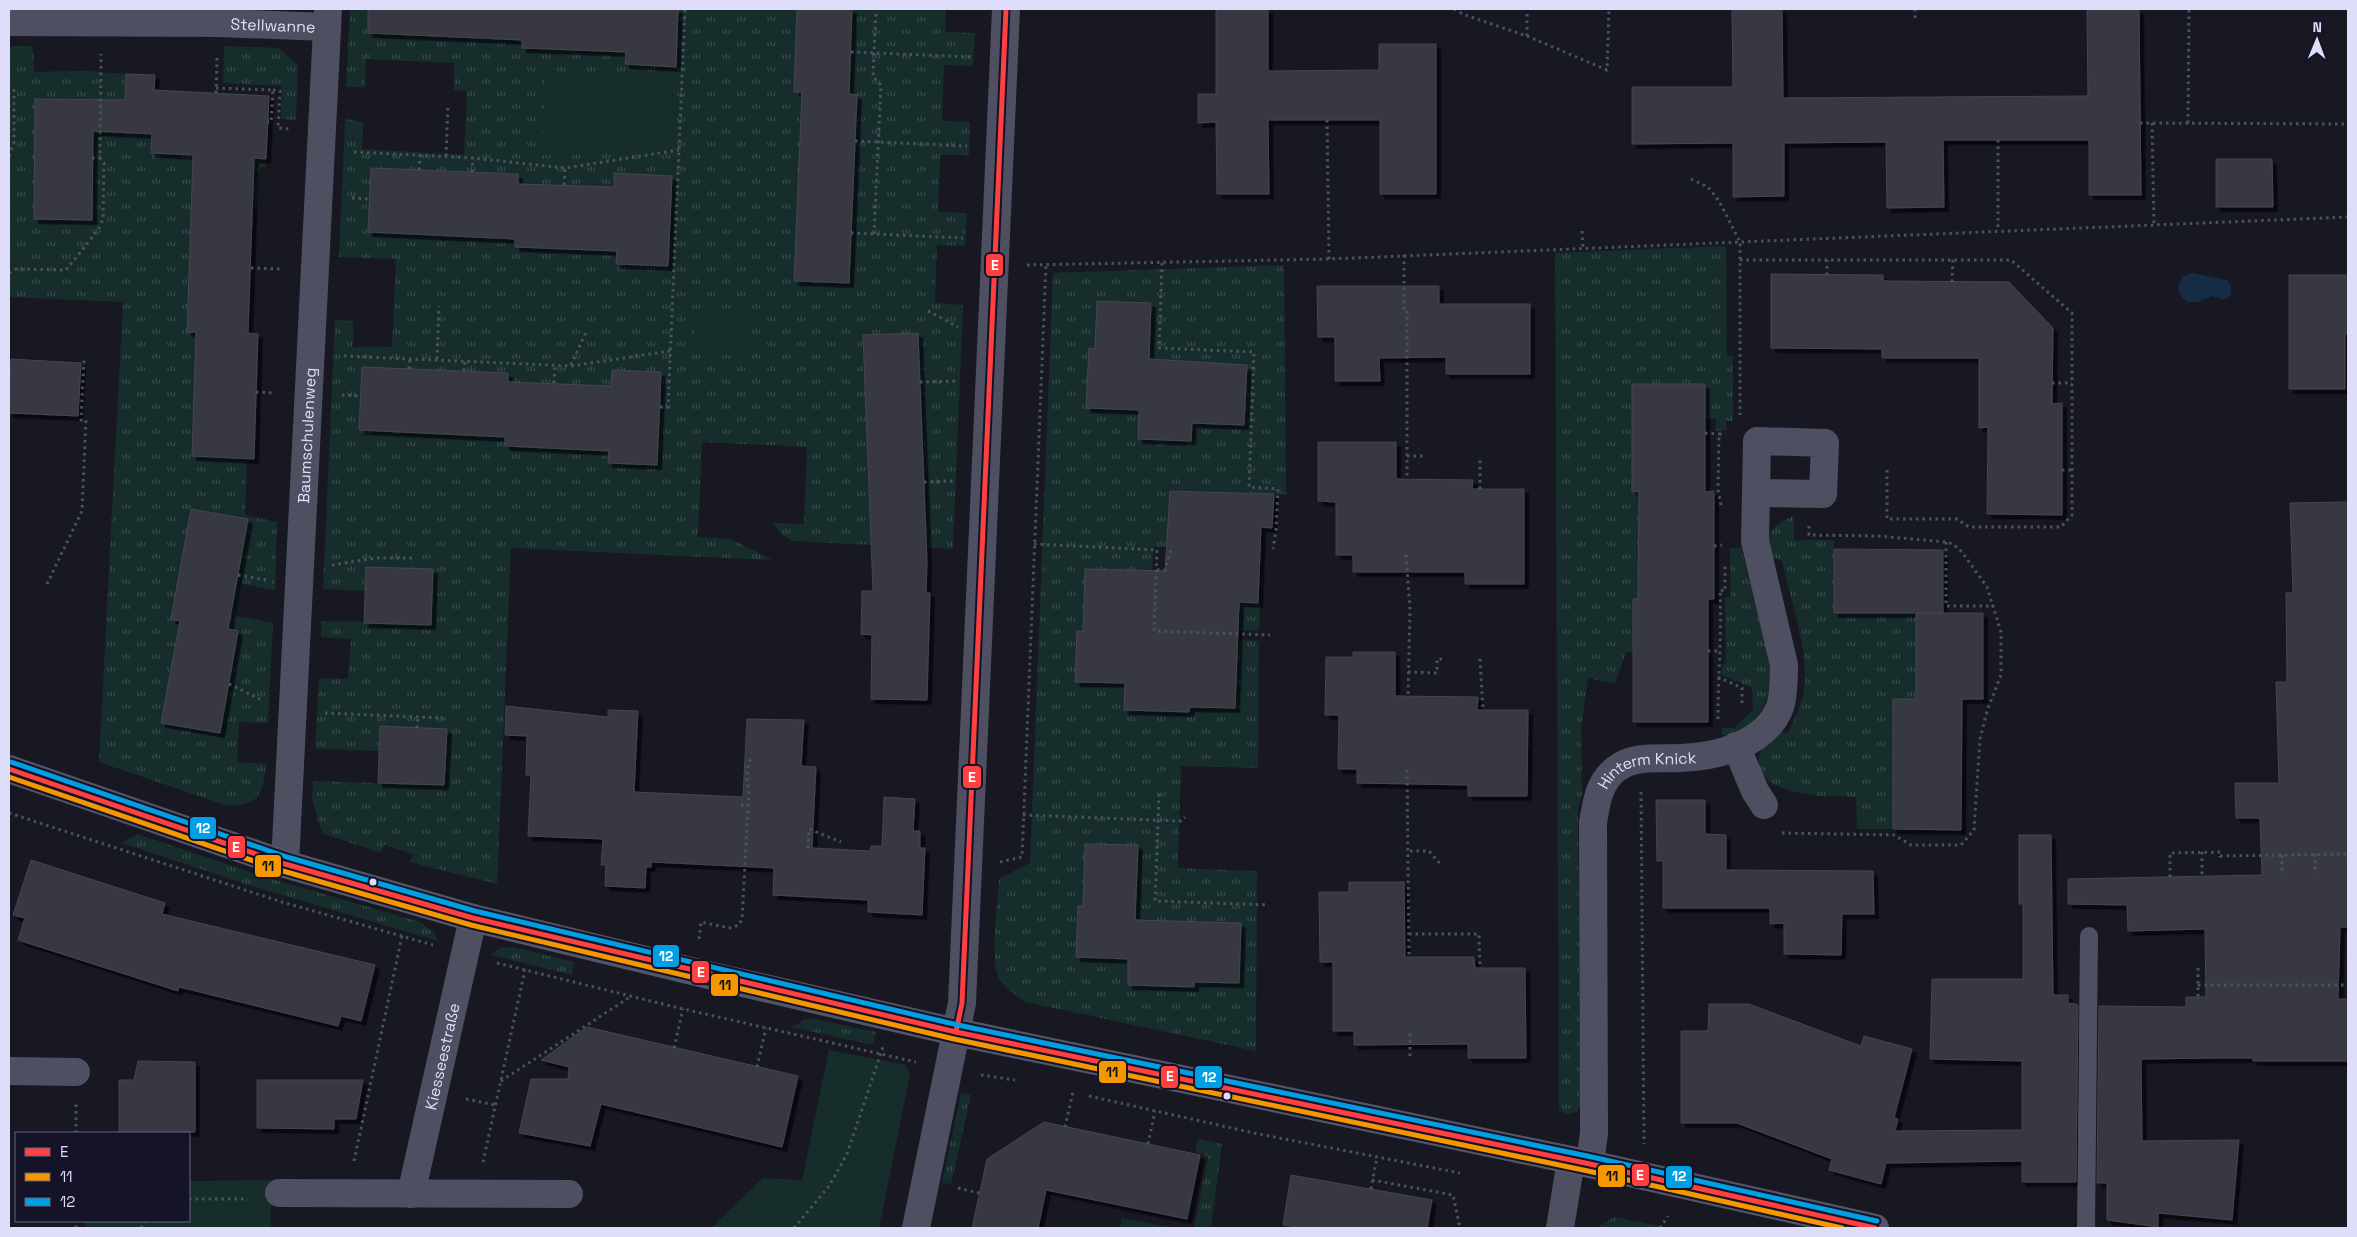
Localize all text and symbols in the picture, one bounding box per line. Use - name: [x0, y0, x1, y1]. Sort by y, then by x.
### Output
- street label: Stellwanne: [230, 13, 316, 38]
- north arrow: [2292, 15, 2342, 65]
- text: N: [2312, 18, 2322, 36]
- line badge: E: [985, 253, 1004, 277]
- text: E: [991, 256, 999, 274]
- street label: Baumschulenweg: [293, 367, 321, 504]
- street label: Hinterm Knick: [1593, 747, 1698, 793]
- line badge: E: [962, 765, 982, 789]
- text: E: [968, 768, 976, 786]
- line badge: 12: [189, 816, 217, 840]
- text: 12: [196, 819, 210, 837]
- line badge: E: [227, 835, 246, 859]
- text: E: [232, 838, 240, 856]
- line badge: 11: [254, 854, 282, 878]
- text: 11: [262, 857, 274, 875]
- unlabelled marker: [368, 877, 378, 887]
- line badge: 12: [652, 944, 680, 968]
- text: 12: [659, 947, 673, 965]
- line badge: E: [691, 960, 710, 984]
- text: E: [697, 963, 705, 981]
- line badge: 11: [710, 973, 739, 997]
- text: 11: [719, 976, 731, 994]
- street label: Kiesseestraße: [420, 1001, 465, 1112]
- line badge: 11: [1098, 1060, 1127, 1084]
- text: 11: [1106, 1063, 1118, 1081]
- line badge: E: [1160, 1065, 1179, 1089]
- line badge: 12: [1194, 1065, 1223, 1089]
- text: E: [1166, 1067, 1174, 1085]
- text: 12: [1202, 1068, 1216, 1086]
- unlabelled marker: [1222, 1091, 1232, 1101]
- legend: [15, 1132, 190, 1222]
- text: E: [60, 1142, 68, 1161]
- line badge: E: [1631, 1163, 1650, 1187]
- line badge: 11: [1597, 1164, 1626, 1188]
- line badge: 12: [1665, 1165, 1693, 1189]
- text: E: [1636, 1166, 1644, 1184]
- text: 11: [60, 1167, 73, 1186]
- text: 11: [1606, 1167, 1618, 1185]
- text: 12: [1672, 1167, 1686, 1185]
- text: 12: [60, 1192, 75, 1211]

